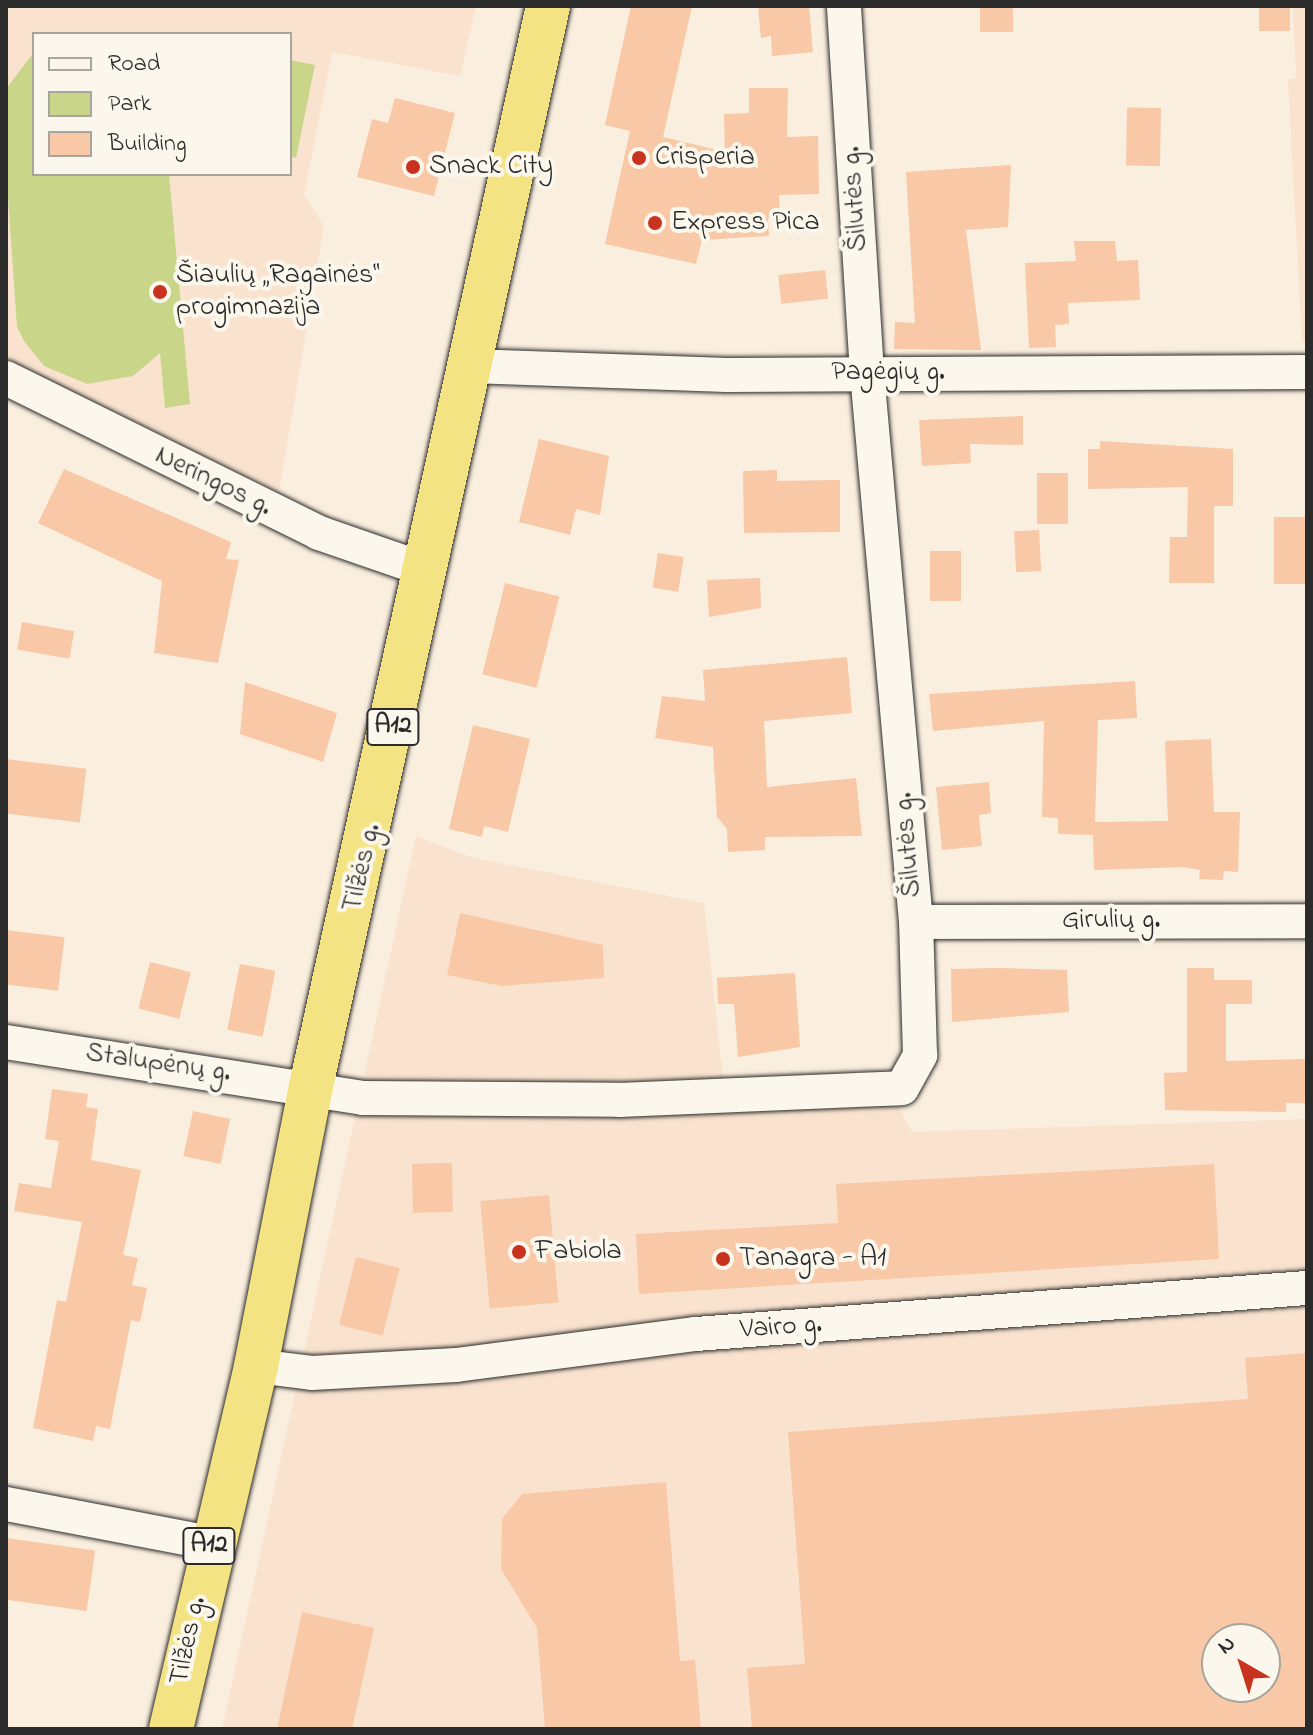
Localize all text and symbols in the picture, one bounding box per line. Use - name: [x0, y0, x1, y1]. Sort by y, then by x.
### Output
- legend: [32, 32, 292, 176]
- text: Road: [108, 47, 160, 82]
- text: Park: [108, 87, 151, 122]
- text: Building: [108, 127, 187, 162]
- place label: Crisperia: [655, 141, 755, 175]
- street label: Šilutės g.: [836, 145, 876, 253]
- marker: Crisperia: [630, 149, 648, 167]
- place label: Snack City: [429, 150, 553, 184]
- marker: Snack City: [404, 158, 422, 176]
- place label: Express Pica: [671, 206, 820, 240]
- marker: Express Pica: [646, 214, 664, 232]
- place label: Šiaulių „Ragainės“ progimnazija: [176, 259, 380, 325]
- marker: Šiaulių „Ragainės“ progimnazija: [151, 283, 169, 301]
- street label: Pagėgių g.: [831, 356, 945, 390]
- street label: Neringos g.: [149, 439, 277, 525]
- road number: A12: [365, 705, 421, 749]
- street label: Šilutės g.: [888, 791, 930, 899]
- street label: Tilžės g.: [337, 821, 389, 915]
- street label: Girulių g.: [1062, 904, 1160, 938]
- street label: Stalupėnų g.: [83, 1037, 233, 1091]
- place label: Fabiola: [535, 1235, 622, 1269]
- place label: Tanagra - A1: [739, 1242, 886, 1276]
- marker: Fabiola: [510, 1243, 528, 1261]
- marker: Tanagra - A1: [714, 1250, 732, 1268]
- street label: Vairo g.: [739, 1308, 823, 1348]
- road number: A12: [181, 1524, 237, 1568]
- street label: Tilžės g.: [163, 1594, 215, 1688]
- north arrow: [1201, 1623, 1281, 1703]
- text: N: [1211, 1629, 1243, 1663]

